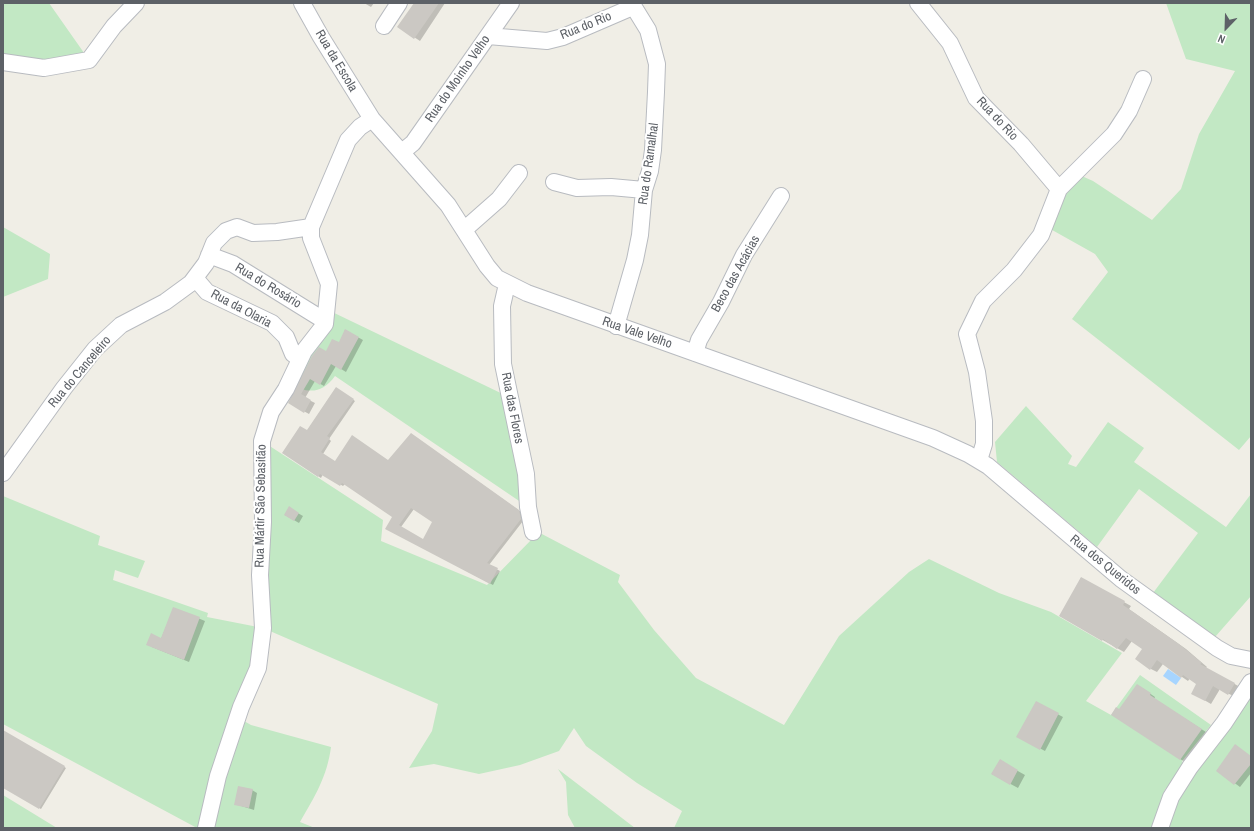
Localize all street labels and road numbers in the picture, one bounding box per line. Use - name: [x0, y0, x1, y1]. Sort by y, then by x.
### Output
- street label: Rua do Rio: [558, 9, 614, 43]
- street label: Rua da Escola: [311, 27, 361, 95]
- street label: Rua do Moinho Velho: [422, 33, 494, 125]
- street label: Rua do Rio: [973, 94, 1021, 144]
- street label: Rua do Ramalhal: [636, 122, 662, 206]
- street label: Beco das Acácias: [708, 233, 764, 315]
- street label: Rua do Rosário: [232, 260, 304, 312]
- street label: Rua da Olaria: [208, 287, 274, 331]
- street label: Rua Vale Velho: [600, 314, 674, 352]
- street label: Rua do Canceleiro: [45, 333, 115, 411]
- street label: Rua das Flores: [497, 371, 527, 445]
- street label: Rua Mártir São Sebasitão: [252, 444, 270, 568]
- street label: Rua dos Queridos: [1066, 532, 1144, 598]

